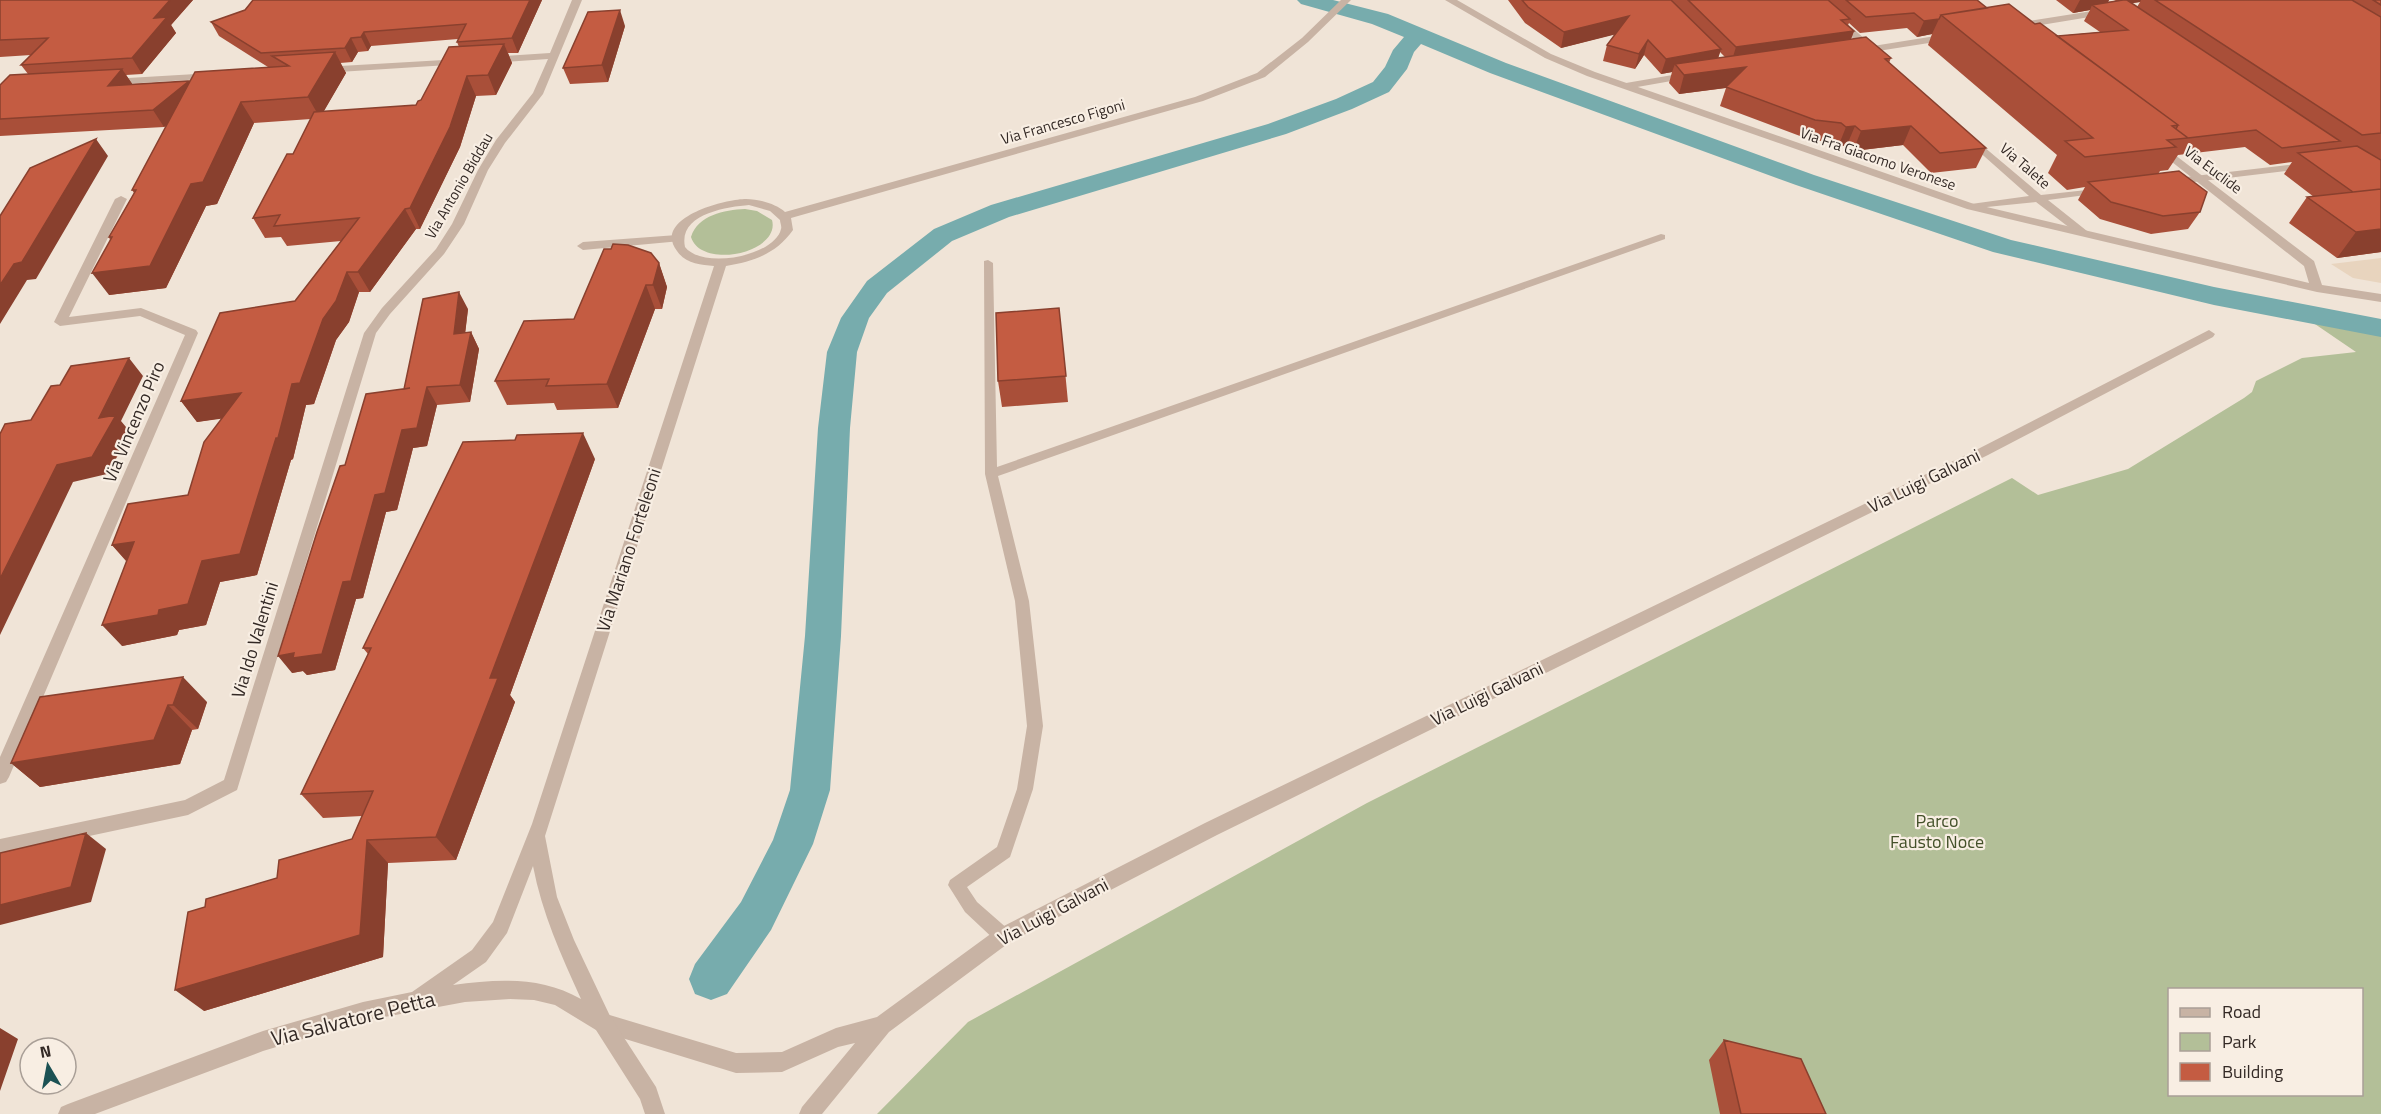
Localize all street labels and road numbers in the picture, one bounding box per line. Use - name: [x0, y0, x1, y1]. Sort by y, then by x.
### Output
- street label: Via Francesco Figoni: [998, 93, 1128, 150]
- street label: Via Fra Giacomo Veronese: [1797, 121, 1959, 196]
- street label: Via Antonio Biddau: [419, 128, 498, 243]
- street label: Via Talete: [1995, 137, 2056, 194]
- street label: Via Euclide: [2179, 140, 2247, 199]
- street label: Via Vincenzo Piro: [96, 357, 171, 487]
- street label: Via Luigi Galvani: [1863, 442, 1985, 519]
- street label: Via Mariano Forteleoni: [589, 465, 668, 635]
- street label: Via Ido Valentini: [224, 578, 285, 701]
- street label: Via Luigi Galvani: [1426, 655, 1548, 732]
- street label: Via Luigi Galvani: [993, 871, 1113, 952]
- street label: Via Salvatore Petta: [267, 982, 439, 1054]

